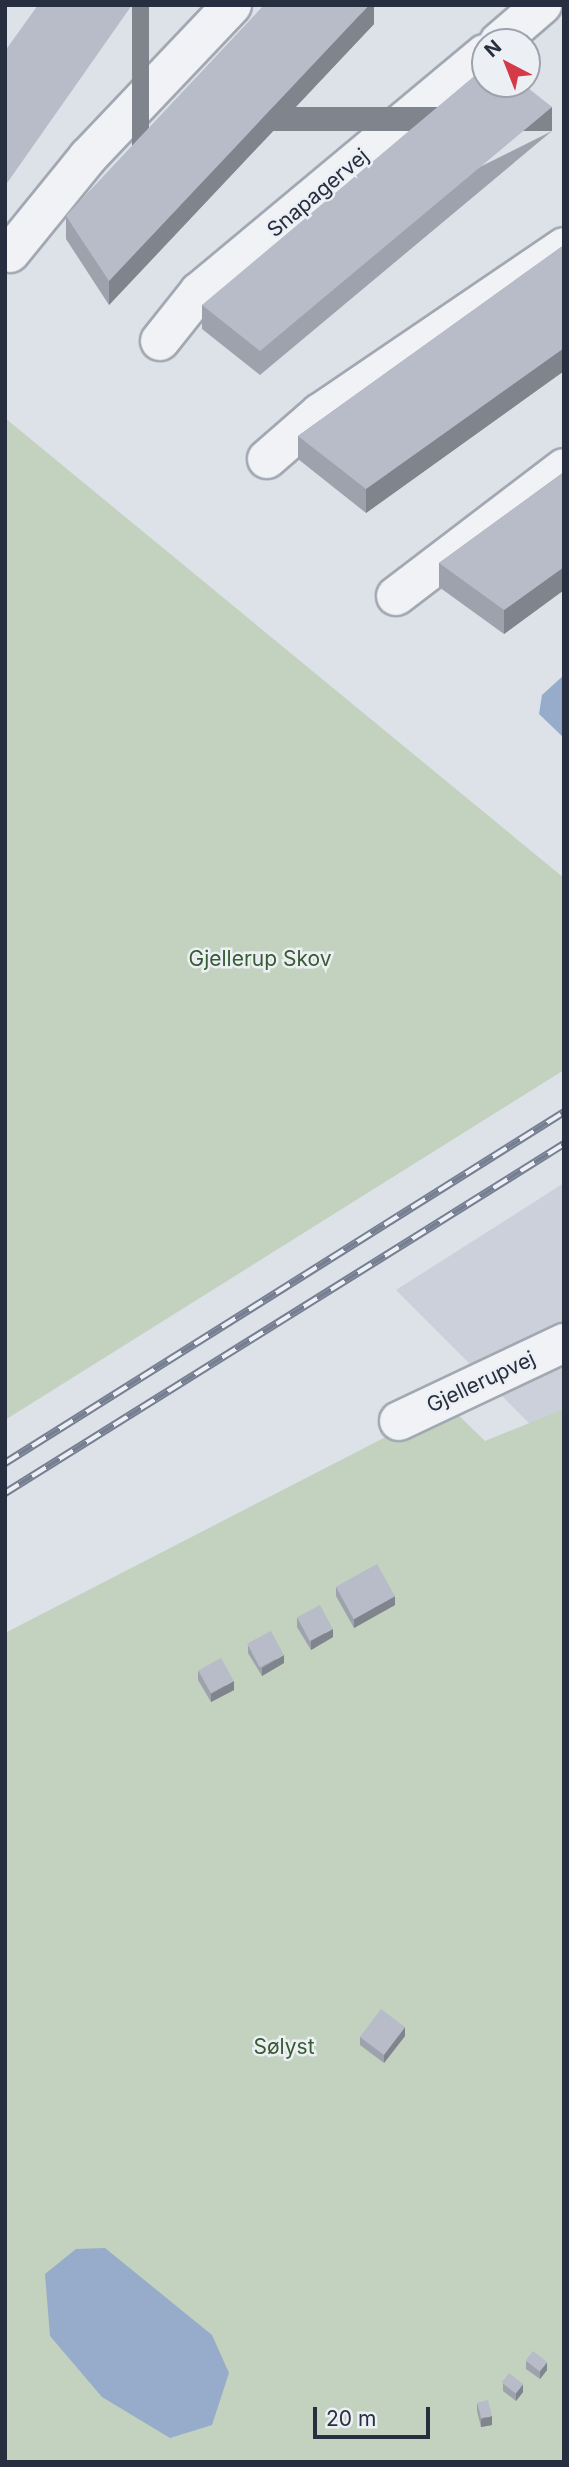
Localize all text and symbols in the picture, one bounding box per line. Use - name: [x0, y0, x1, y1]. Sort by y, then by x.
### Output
- north arrow: [471, 28, 541, 98]
- text: N: [480, 35, 506, 62]
- street label: Snapagervej: [262, 143, 374, 243]
- park label: Gjellerup Skov: [188, 946, 332, 972]
- street label: Gjellerupvej: [423, 1346, 539, 1418]
- park label: Sølyst: [253, 2034, 315, 2060]
- scale bar: [317, 2394, 434, 2438]
- text: 20 m: [326, 2406, 376, 2431]

